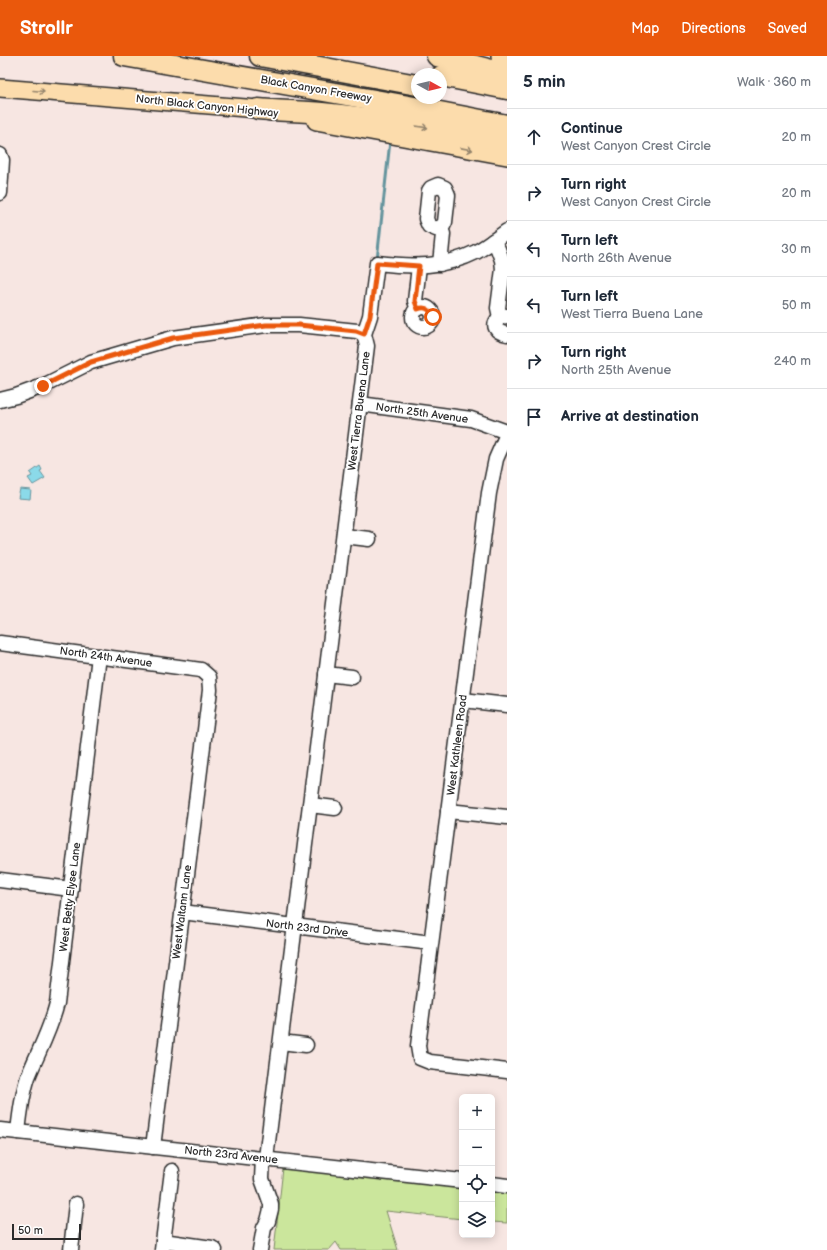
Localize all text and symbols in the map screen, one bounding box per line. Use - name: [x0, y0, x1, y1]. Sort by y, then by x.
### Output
- text: Strollr: [20, 17, 73, 40]
- text: Map: [631, 20, 659, 37]
- text: Directions: [681, 20, 746, 37]
- text: Saved: [768, 20, 807, 37]
- north arrow: [411, 68, 447, 104]
- text: 5 min: [523, 72, 566, 92]
- street label: Black Canyon Freeway: [259, 73, 373, 105]
- text: Walk · 360 m: [737, 74, 811, 90]
- one-way arrow: [32, 87, 45, 94]
- street label: North Black Canyon Highway: [135, 92, 279, 120]
- text: Continue: [561, 119, 623, 138]
- one-way arrow: [415, 123, 428, 131]
- icon: ahead: [523, 126, 545, 148]
- text: 20 m: [781, 129, 811, 145]
- text: West Canyon Crest Circle: [561, 138, 711, 154]
- one-way arrow: [460, 145, 473, 153]
- text: Turn right: [561, 175, 626, 194]
- icon: right: [523, 182, 545, 204]
- text: 20 m: [781, 185, 811, 201]
- text: West Canyon Crest Circle: [561, 194, 711, 210]
- text: Turn left: [561, 231, 618, 250]
- icon: left: [523, 238, 545, 260]
- text: 30 m: [781, 241, 811, 257]
- text: North 26th Avenue: [561, 250, 672, 266]
- text: Turn left: [561, 287, 618, 306]
- icon: left: [523, 294, 545, 316]
- text: 50 m: [782, 297, 811, 313]
- text: West Tierra Buena Lane: [561, 306, 703, 322]
- route start: [424, 308, 442, 326]
- text: Turn right: [561, 343, 626, 362]
- street label: West Tierra Buena Lane: [345, 350, 373, 471]
- icon: right: [523, 350, 545, 372]
- text: 240 m: [774, 353, 811, 369]
- text: North 25th Avenue: [561, 362, 671, 378]
- route end: [34, 377, 52, 395]
- street label: North 25th Avenue: [375, 400, 470, 426]
- icon: arrive: [523, 406, 545, 428]
- text: Arrive at destination: [561, 407, 699, 426]
- street label: North 24th Avenue: [59, 644, 154, 670]
- street label: West Kathleen Road: [444, 694, 470, 796]
- street label: West Betty Elyse Lane: [57, 841, 83, 952]
- street label: West Waltann Lane: [170, 864, 194, 960]
- street label: North 23rd Drive: [265, 916, 349, 940]
- map controls: [459, 1094, 495, 1238]
- button: +: [459, 1094, 495, 1130]
- button: −: [459, 1130, 495, 1166]
- street label: North 23rd Avenue: [184, 1144, 279, 1166]
- button: locate: [459, 1166, 495, 1202]
- button: layers: [459, 1202, 495, 1238]
- scale bar: [12, 1222, 81, 1241]
- text: 50 m: [18, 1224, 43, 1237]

